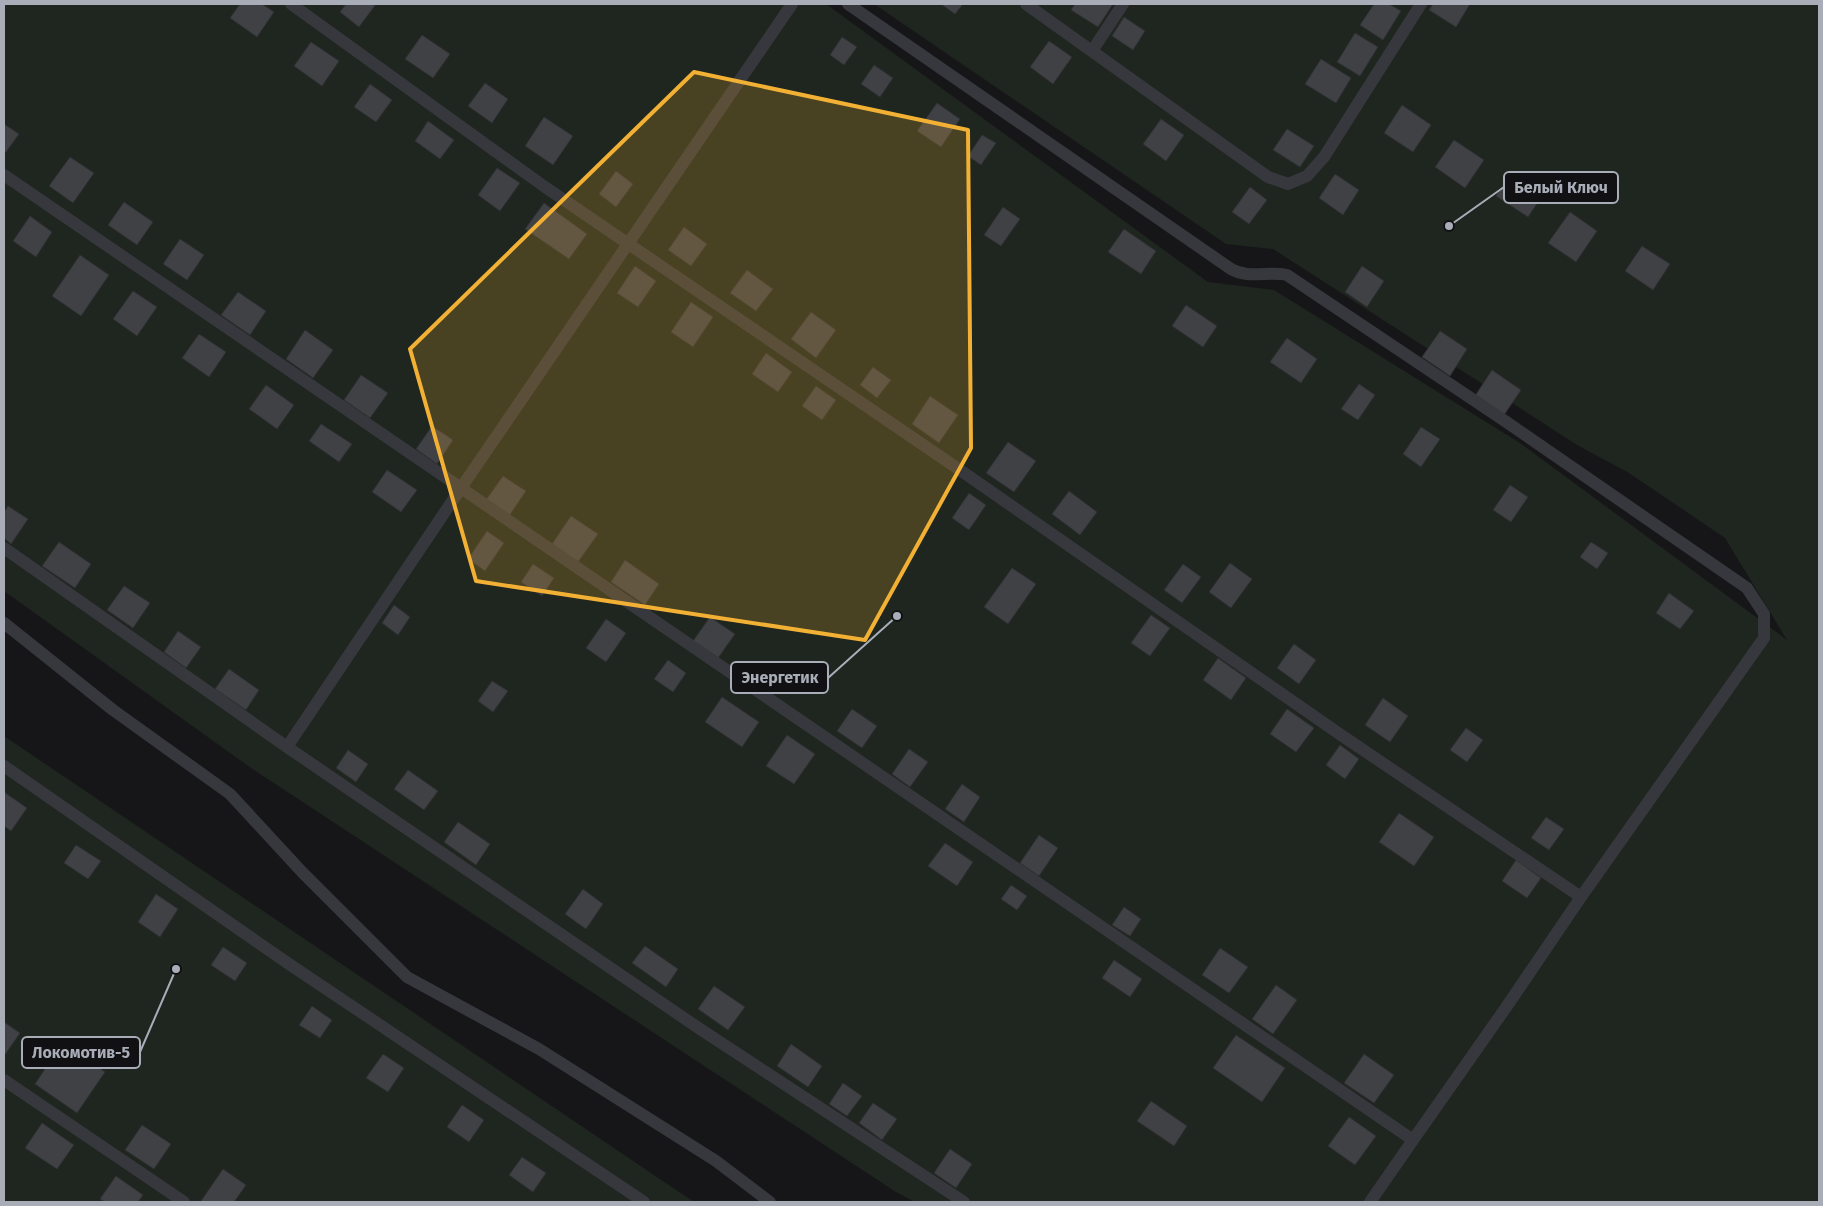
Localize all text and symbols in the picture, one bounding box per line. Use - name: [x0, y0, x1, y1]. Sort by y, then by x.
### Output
- callout: Белый Ключ: [1504, 172, 1618, 203]
- text: Белый Ключ: [1514, 178, 1608, 197]
- callout: Энергетик: [731, 662, 828, 693]
- text: Энергетик: [741, 668, 819, 687]
- callout: Локомотив-5: [22, 1037, 140, 1068]
- text: Локомотив-5: [32, 1043, 130, 1062]

